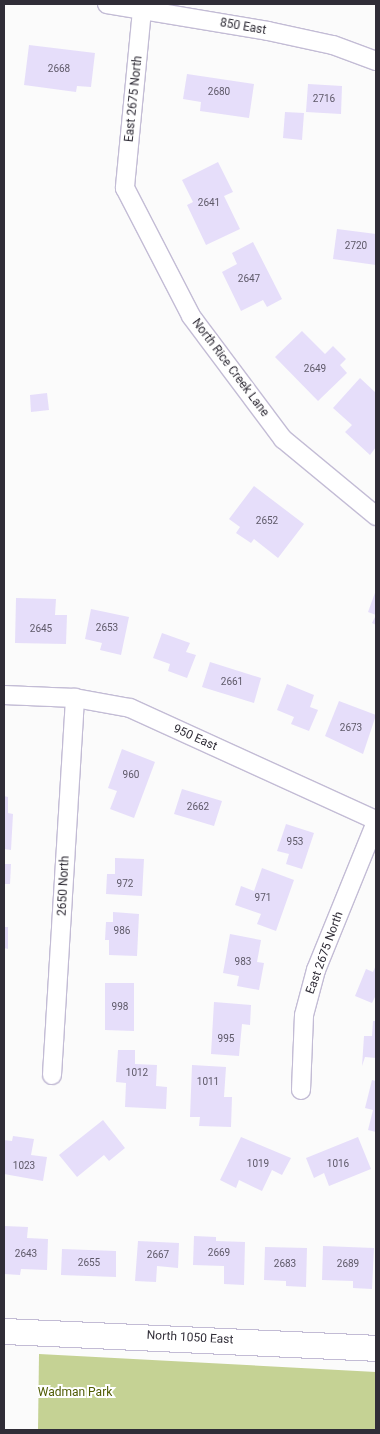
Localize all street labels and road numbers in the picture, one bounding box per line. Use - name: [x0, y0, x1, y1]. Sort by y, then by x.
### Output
- street label: 850 East: [219, 16, 267, 38]
- street label: East 2675 North: [122, 55, 146, 143]
- street label: North Rice Creek Lane: [189, 316, 271, 420]
- street label: 950 East: [171, 722, 219, 754]
- street label: 2650 North: [55, 856, 73, 916]
- street label: East 2675 North: [303, 910, 347, 996]
- street label: North 1050 East: [146, 1329, 234, 1347]

